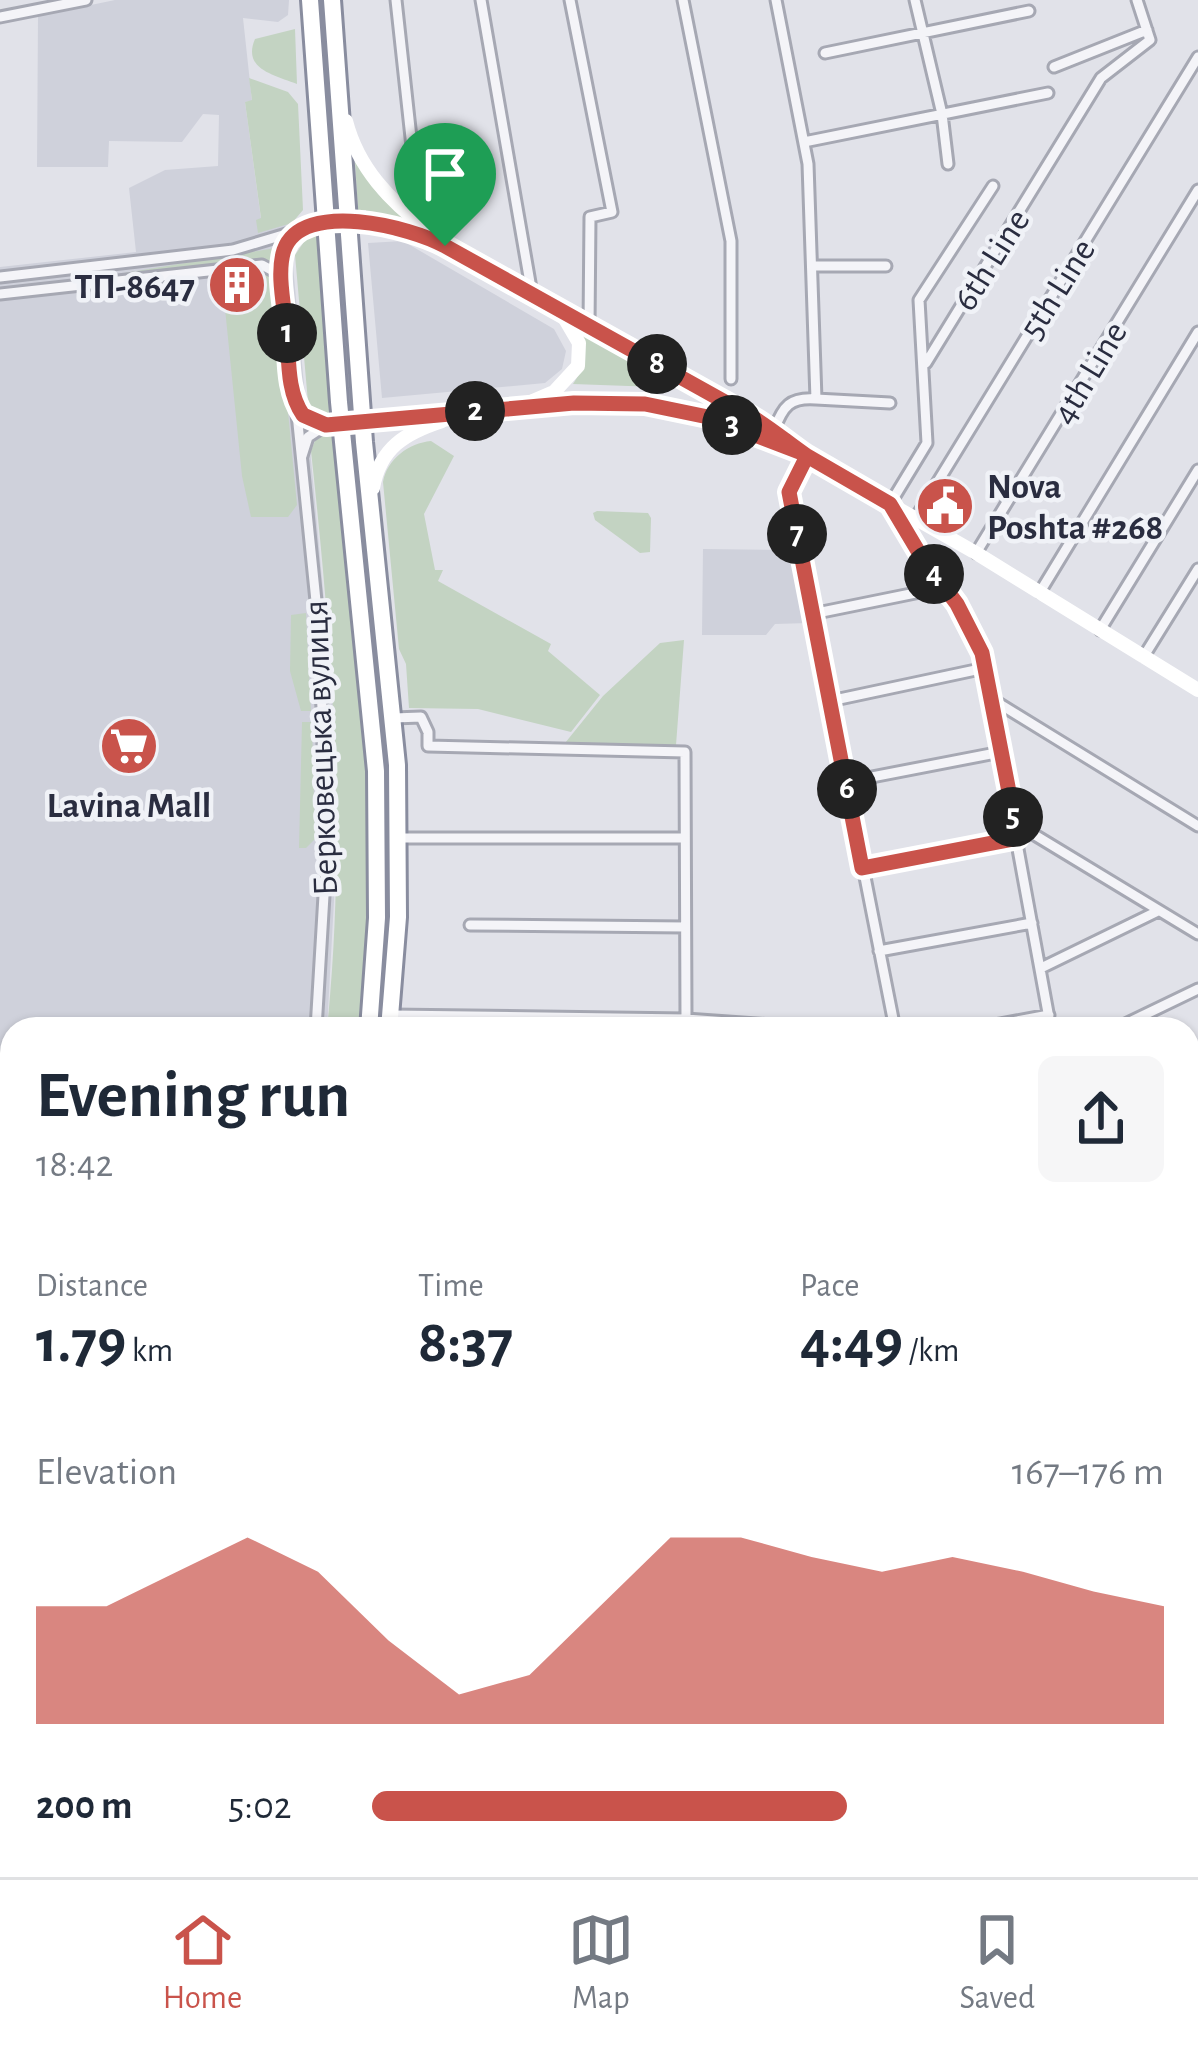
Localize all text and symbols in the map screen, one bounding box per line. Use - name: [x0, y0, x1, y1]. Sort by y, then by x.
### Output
- pin: [394, 123, 496, 246]
- icon: arrive: [412, 141, 478, 207]
- street label: 6th Line: [947, 203, 1037, 317]
- street label: 5th Line: [1013, 233, 1102, 345]
- building icon: ТП-8647: [206, 254, 268, 316]
- place label: ТП-8647: [74, 269, 195, 305]
- pin: 1: [257, 303, 317, 363]
- text: 1: [281, 316, 293, 349]
- street label: 4th Line: [1045, 316, 1134, 430]
- pin: 8: [627, 334, 687, 394]
- text: 8: [649, 347, 665, 380]
- pin: 2: [445, 381, 505, 441]
- text: 2: [467, 394, 483, 427]
- pin: 3: [702, 395, 762, 455]
- text: 3: [725, 408, 739, 441]
- place label: Nova Poshta #268: [987, 469, 1163, 546]
- public building icon: Nova Poshta #268: [914, 475, 976, 537]
- pin: 7: [767, 504, 827, 564]
- text: 7: [790, 517, 804, 550]
- pin: 4: [904, 544, 964, 604]
- text: 4: [926, 557, 942, 590]
- street label: Берковецька вулиця: [298, 599, 344, 896]
- supermarket icon: Lavina Mall: [98, 715, 160, 777]
- pin: 6: [817, 759, 877, 819]
- text: 6: [839, 772, 855, 805]
- pin: 5: [983, 787, 1043, 847]
- place label: Lavina Mall: [47, 788, 211, 824]
- text: 5: [1006, 800, 1020, 833]
- button: share: [1038, 1056, 1164, 1182]
- text: Evening run: [36, 1063, 350, 1129]
- text: 18:42: [36, 1145, 113, 1184]
- text: Distance: [36, 1270, 148, 1303]
- text: Time: [418, 1270, 484, 1303]
- text: Pace: [800, 1270, 859, 1303]
- text: 1.79: [36, 1313, 126, 1373]
- text: 8:37: [418, 1313, 513, 1373]
- text: 4:49: [800, 1313, 903, 1373]
- text: km: [126, 1335, 173, 1368]
- text: /km: [903, 1335, 959, 1368]
- text: Elevation: [36, 1453, 177, 1492]
- text: 167–176 m: [1012, 1453, 1164, 1492]
- text: 200 m: [36, 1787, 132, 1826]
- text: 5:02: [228, 1787, 292, 1826]
- tab: Home: [163, 1907, 242, 2019]
- tab: Map: [568, 1907, 634, 2019]
- tab: Saved: [960, 1907, 1035, 2019]

